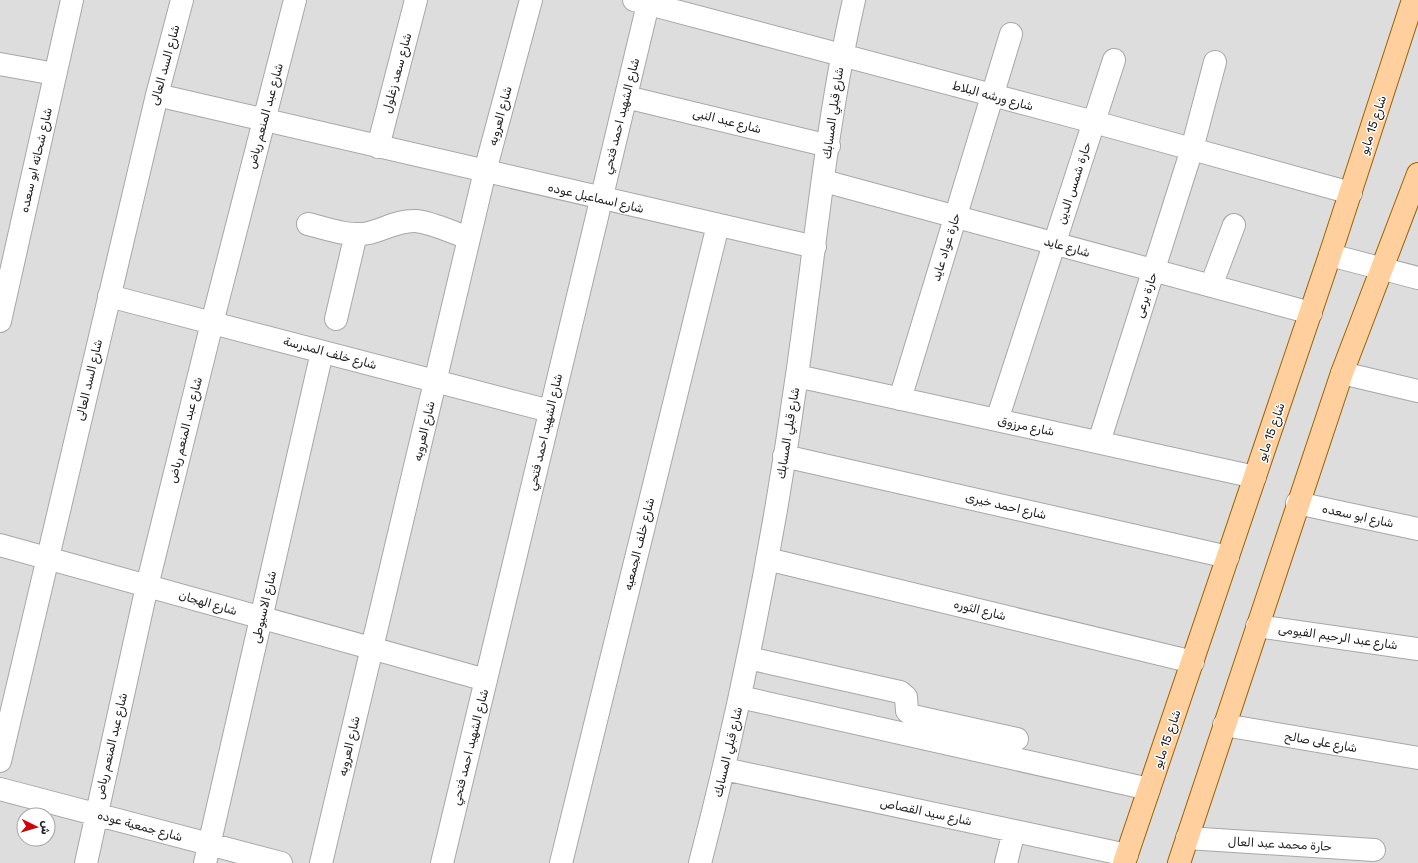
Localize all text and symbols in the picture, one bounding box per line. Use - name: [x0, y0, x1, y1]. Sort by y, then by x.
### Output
- street label: شارع السد العالى: [147, 23, 184, 108]
- street label: شارع سعد زغلول: [380, 31, 416, 115]
- street label: شارع الشهيد احمد فتحي: [600, 56, 644, 176]
- street label: شارع عبد المنعم رياض: [244, 62, 288, 171]
- street label: شارع قبلي المسابك: [820, 66, 848, 160]
- street label: شارع ورشه البلاط: [951, 78, 1035, 115]
- street label: شارع العروبه: [485, 85, 517, 148]
- street label: شارع 15 مايو: [1357, 94, 1391, 157]
- street label: شارع شحاته ابو سعده: [17, 106, 57, 214]
- street label: شارع عبد النبى: [691, 106, 763, 138]
- street label: حارة شمس الدين: [1054, 140, 1095, 226]
- street label: شارع اسماعيل عوده: [546, 180, 645, 218]
- street label: حارة عواد عايد: [929, 211, 964, 283]
- street label: شارع عايد: [1042, 234, 1092, 262]
- street label: حارة برعى: [1132, 270, 1161, 320]
- street label: شارع خلف المدرسة: [281, 334, 378, 374]
- street label: شارع السد العالى: [73, 338, 107, 423]
- street label: شارع الشهيد احمد فتحي: [525, 372, 567, 492]
- street label: شارع عبد المنعم رياض: [165, 375, 207, 485]
- street label: شارع قبلي المسابك: [774, 386, 804, 480]
- street label: شارع العروبه: [410, 400, 440, 463]
- street label: شارع 15 مايو: [1254, 401, 1290, 464]
- street label: شارع مرزوق: [996, 413, 1056, 441]
- street label: شارع احمد خيرى: [964, 490, 1048, 524]
- street label: شارع خلف الجمعيه: [621, 496, 659, 592]
- street label: شارع ابو سعده: [1321, 502, 1395, 532]
- street label: شارع الاسيوطى: [249, 569, 281, 645]
- street label: شارع الهجان: [177, 588, 239, 620]
- street label: شارع الثوره: [952, 597, 1008, 625]
- street label: شارع عبد الرحيم الفيومى: [1277, 622, 1399, 654]
- street label: شارع الشهيد احمد فتحي: [449, 687, 493, 807]
- street label: شارع عبد المنعم رياض: [92, 691, 132, 801]
- street label: شارع قبلي المسابك: [711, 705, 747, 799]
- street label: شارع 15 مايو: [1150, 708, 1186, 771]
- street label: شارع العروبه: [335, 715, 365, 778]
- street label: شارع على صالح: [1283, 729, 1358, 757]
- street label: شارع سيد القصاص: [878, 795, 973, 831]
- north arrow: [16, 807, 56, 847]
- street label: شارع جمعية عوده: [95, 808, 184, 846]
- text: ش: [38, 820, 53, 835]
- street label: حارة محمد عبد العال: [1228, 834, 1332, 855]

